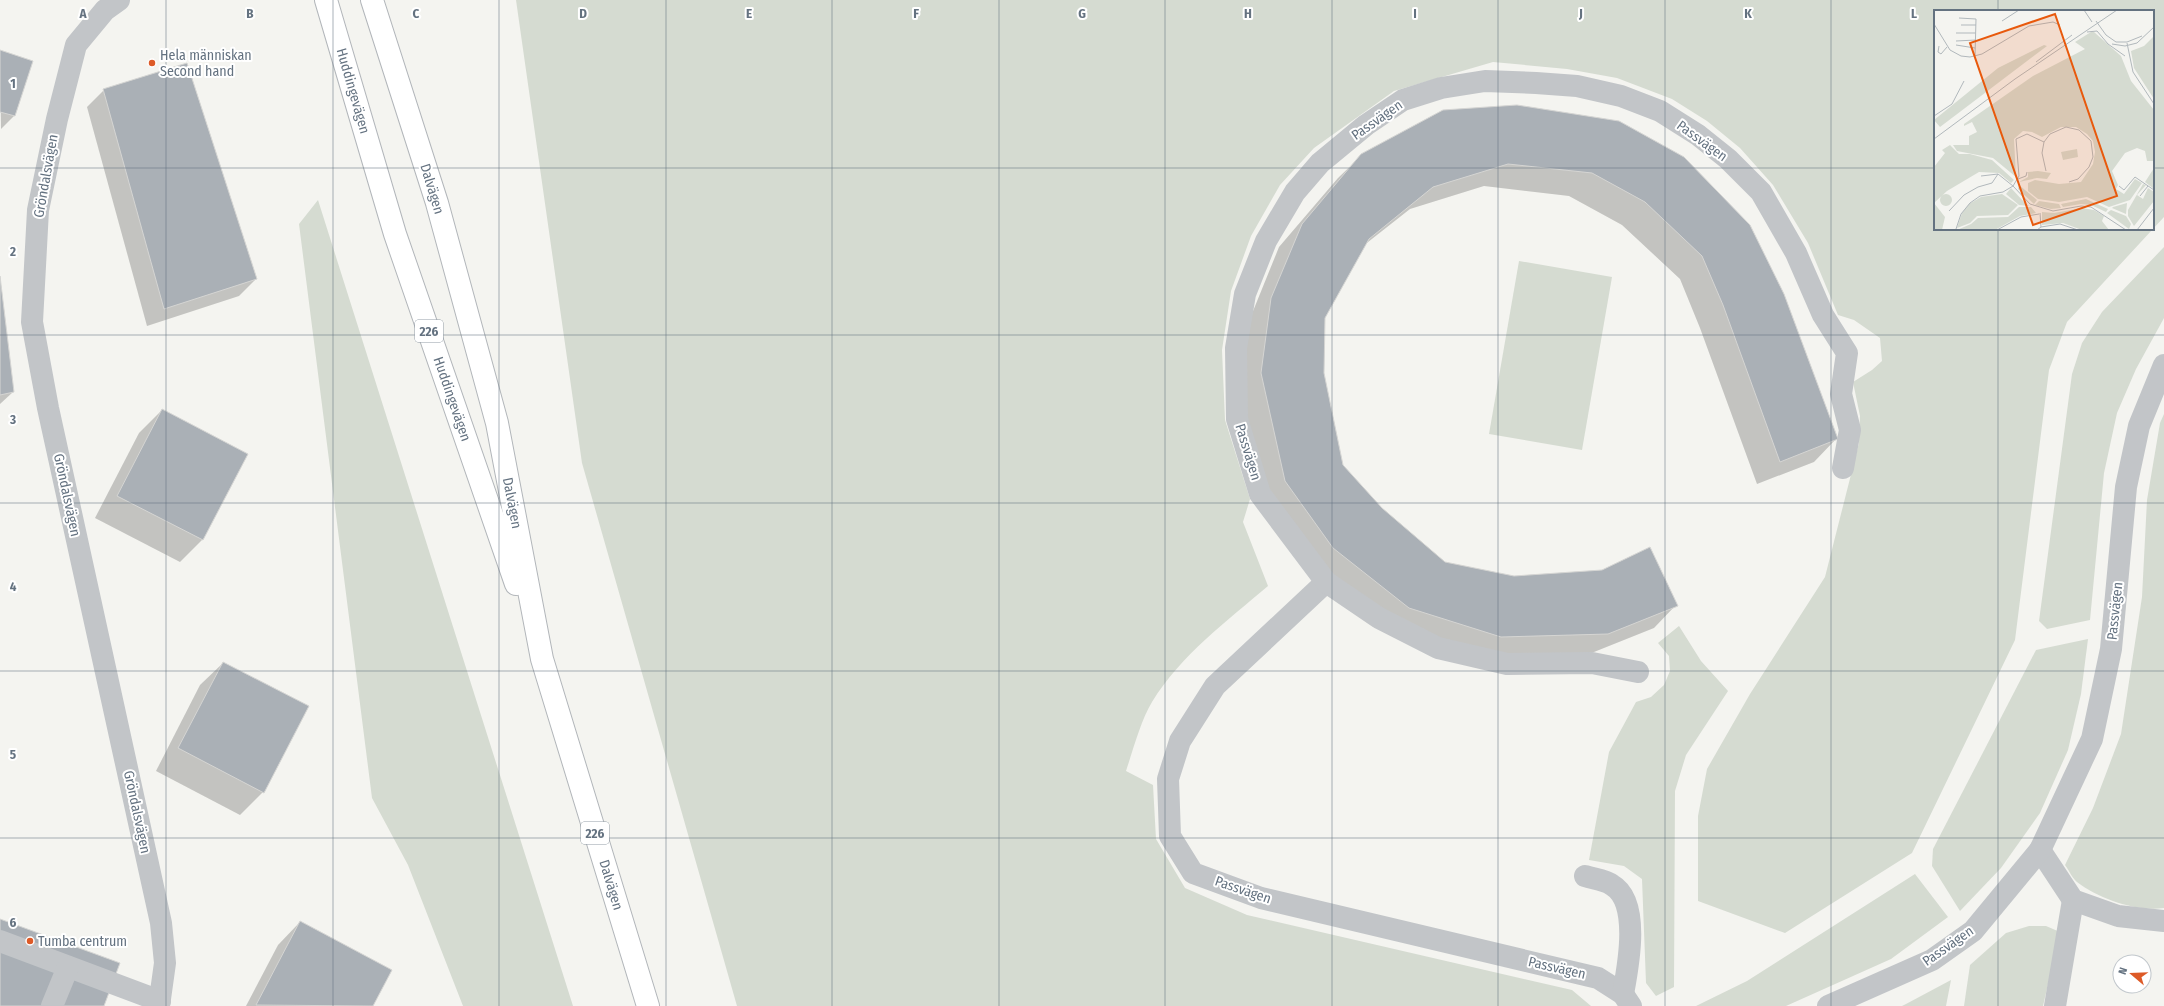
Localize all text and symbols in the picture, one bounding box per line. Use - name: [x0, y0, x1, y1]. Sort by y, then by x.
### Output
- text: A: [78, 6, 87, 21]
- text: B: [246, 6, 254, 21]
- text: C: [413, 6, 420, 21]
- text: D: [579, 6, 587, 21]
- text: E: [746, 6, 752, 21]
- text: F: [913, 6, 919, 21]
- text: G: [1078, 6, 1086, 21]
- text: H: [1244, 6, 1252, 21]
- text: I: [1413, 6, 1417, 21]
- text: J: [1578, 6, 1583, 21]
- text: K: [1744, 6, 1752, 21]
- text: L: [1911, 6, 1917, 21]
- inset map: [1934, 10, 2154, 230]
- street label: Huddingevägen: [333, 46, 373, 136]
- place label: Hela människan Second hand: [160, 47, 252, 80]
- marker: Hela människan Second hand: [147, 58, 157, 68]
- text: 1: [10, 76, 16, 91]
- street label: Passvägen: [1348, 96, 1406, 144]
- street label: Passvägen: [1673, 117, 1731, 165]
- street label: Gröndalsvägen: [30, 133, 62, 219]
- street label: Dalvägen: [416, 162, 448, 216]
- text: 2: [9, 244, 16, 259]
- road number: 226: [415, 320, 443, 342]
- street label: Huddingevägen: [430, 354, 474, 444]
- text: 3: [9, 412, 16, 427]
- street label: Passvägen: [1231, 422, 1265, 482]
- street label: Gröndalsvägen: [50, 452, 84, 538]
- street label: Dalvägen: [499, 476, 525, 530]
- text: 4: [10, 579, 17, 594]
- street label: Passvägen: [2103, 581, 2127, 641]
- text: 5: [10, 747, 16, 762]
- street label: Gröndalsvägen: [120, 769, 154, 855]
- road number: 226: [581, 822, 609, 844]
- street label: Dalvägen: [595, 858, 627, 912]
- street label: Passvägen: [1213, 872, 1273, 908]
- text: 6: [10, 915, 17, 930]
- street label: Passvägen: [1919, 922, 1977, 970]
- place label: Tumba centrum: [38, 933, 127, 950]
- marker: Tumba centrum: [25, 936, 35, 946]
- street label: Passvägen: [1527, 953, 1587, 983]
- north arrow: [2112, 954, 2152, 994]
- text: N: [2116, 966, 2130, 976]

